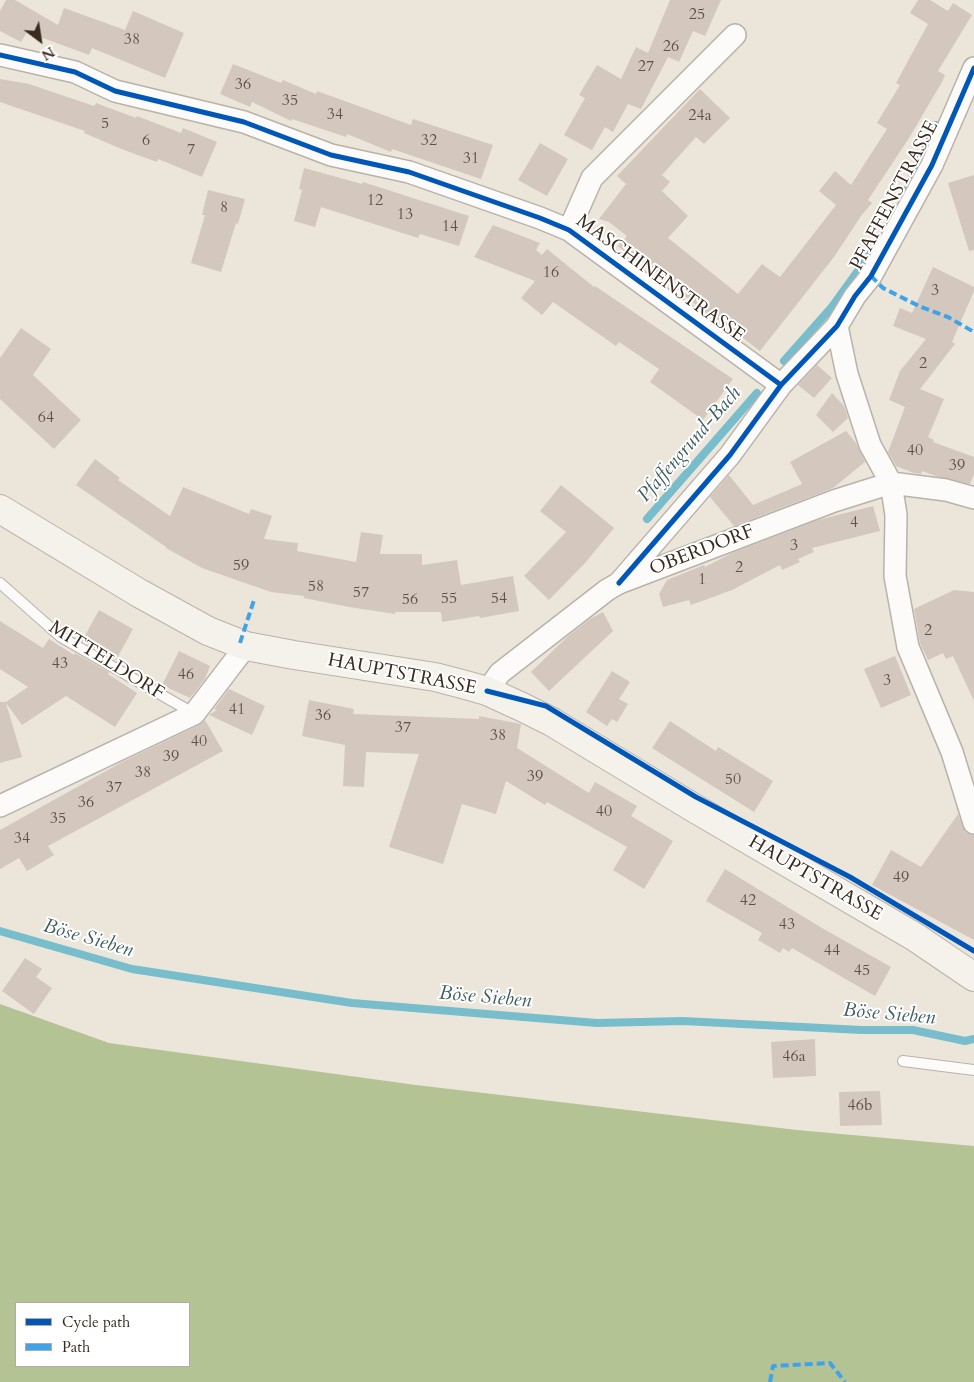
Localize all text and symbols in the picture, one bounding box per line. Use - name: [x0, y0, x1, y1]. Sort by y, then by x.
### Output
- house number: 25: [689, 5, 705, 25]
- north arrow: [15, 15, 65, 65]
- house number: 38: [124, 30, 140, 50]
- house number: 26: [663, 37, 679, 57]
- text: N: [38, 42, 58, 65]
- house number: 27: [638, 57, 654, 77]
- house number: 36: [235, 75, 251, 95]
- house number: 35: [282, 91, 298, 111]
- house number: 34: [327, 105, 343, 125]
- house number: 24a: [688, 106, 712, 126]
- house number: 5: [101, 114, 109, 134]
- street label: PFAFFENSTRASSE: [846, 117, 944, 275]
- house number: 6: [142, 131, 150, 151]
- house number: 32: [421, 131, 437, 151]
- house number: 7: [187, 140, 195, 160]
- house number: 31: [463, 149, 479, 169]
- house number: 12: [367, 191, 383, 211]
- house number: 8: [220, 198, 228, 218]
- house number: 13: [397, 205, 413, 225]
- street label: MASCHINENSTRASSE: [571, 210, 749, 348]
- house number: 14: [442, 217, 458, 237]
- house number: 16: [543, 263, 559, 283]
- house number: 3: [931, 281, 939, 301]
- house number: 2: [919, 354, 927, 374]
- water label: Pfaffengrund-Bach: [633, 382, 747, 508]
- house number: 64: [38, 408, 54, 428]
- house number: 40: [907, 441, 923, 461]
- house number: 39: [949, 456, 965, 476]
- house number: 4: [850, 513, 858, 533]
- street label: OBERDORF: [647, 521, 757, 581]
- house number: 3: [790, 536, 798, 556]
- house number: 59: [233, 556, 249, 576]
- house number: 2: [735, 558, 743, 578]
- house number: 1: [698, 570, 706, 590]
- house number: 58: [308, 577, 324, 597]
- house number: 57: [353, 583, 369, 603]
- house number: 55: [441, 589, 457, 609]
- house number: 54: [491, 589, 507, 609]
- house number: 56: [402, 590, 418, 610]
- street label: MITTELDORF: [44, 617, 168, 705]
- house number: 2: [924, 621, 932, 641]
- street label: HAUPTSTRASSE: [326, 649, 478, 701]
- house number: 43: [52, 654, 68, 674]
- house number: 46: [178, 665, 194, 685]
- house number: 3: [883, 671, 891, 691]
- house number: 41: [229, 700, 245, 720]
- house number: 36: [315, 706, 331, 726]
- house number: 37: [395, 718, 411, 738]
- house number: 38: [490, 726, 506, 746]
- house number: 40: [191, 732, 207, 752]
- house number: 39: [163, 747, 179, 767]
- house number: 38: [135, 763, 151, 783]
- house number: 39: [527, 767, 543, 787]
- house number: 50: [725, 770, 741, 790]
- house number: 37: [106, 778, 122, 798]
- house number: 36: [78, 793, 94, 813]
- house number: 40: [596, 802, 612, 822]
- house number: 35: [50, 809, 66, 829]
- house number: 34: [14, 829, 30, 849]
- street label: HAUPTSTRASSE: [744, 831, 886, 927]
- house number: 49: [893, 868, 909, 888]
- house number: 42: [740, 891, 756, 911]
- water label: Böse Sieben: [40, 915, 136, 963]
- house number: 43: [779, 915, 795, 935]
- house number: 44: [824, 941, 840, 961]
- house number: 45: [854, 961, 870, 981]
- water label: Böse Sieben: [438, 982, 532, 1014]
- water label: Böse Sieben: [842, 999, 936, 1031]
- house number: 46a: [782, 1047, 806, 1067]
- house number: 46b: [848, 1096, 872, 1116]
- legend: [15, 1302, 190, 1367]
- text: Cycle path: [62, 1312, 130, 1332]
- text: Path: [62, 1337, 90, 1357]

